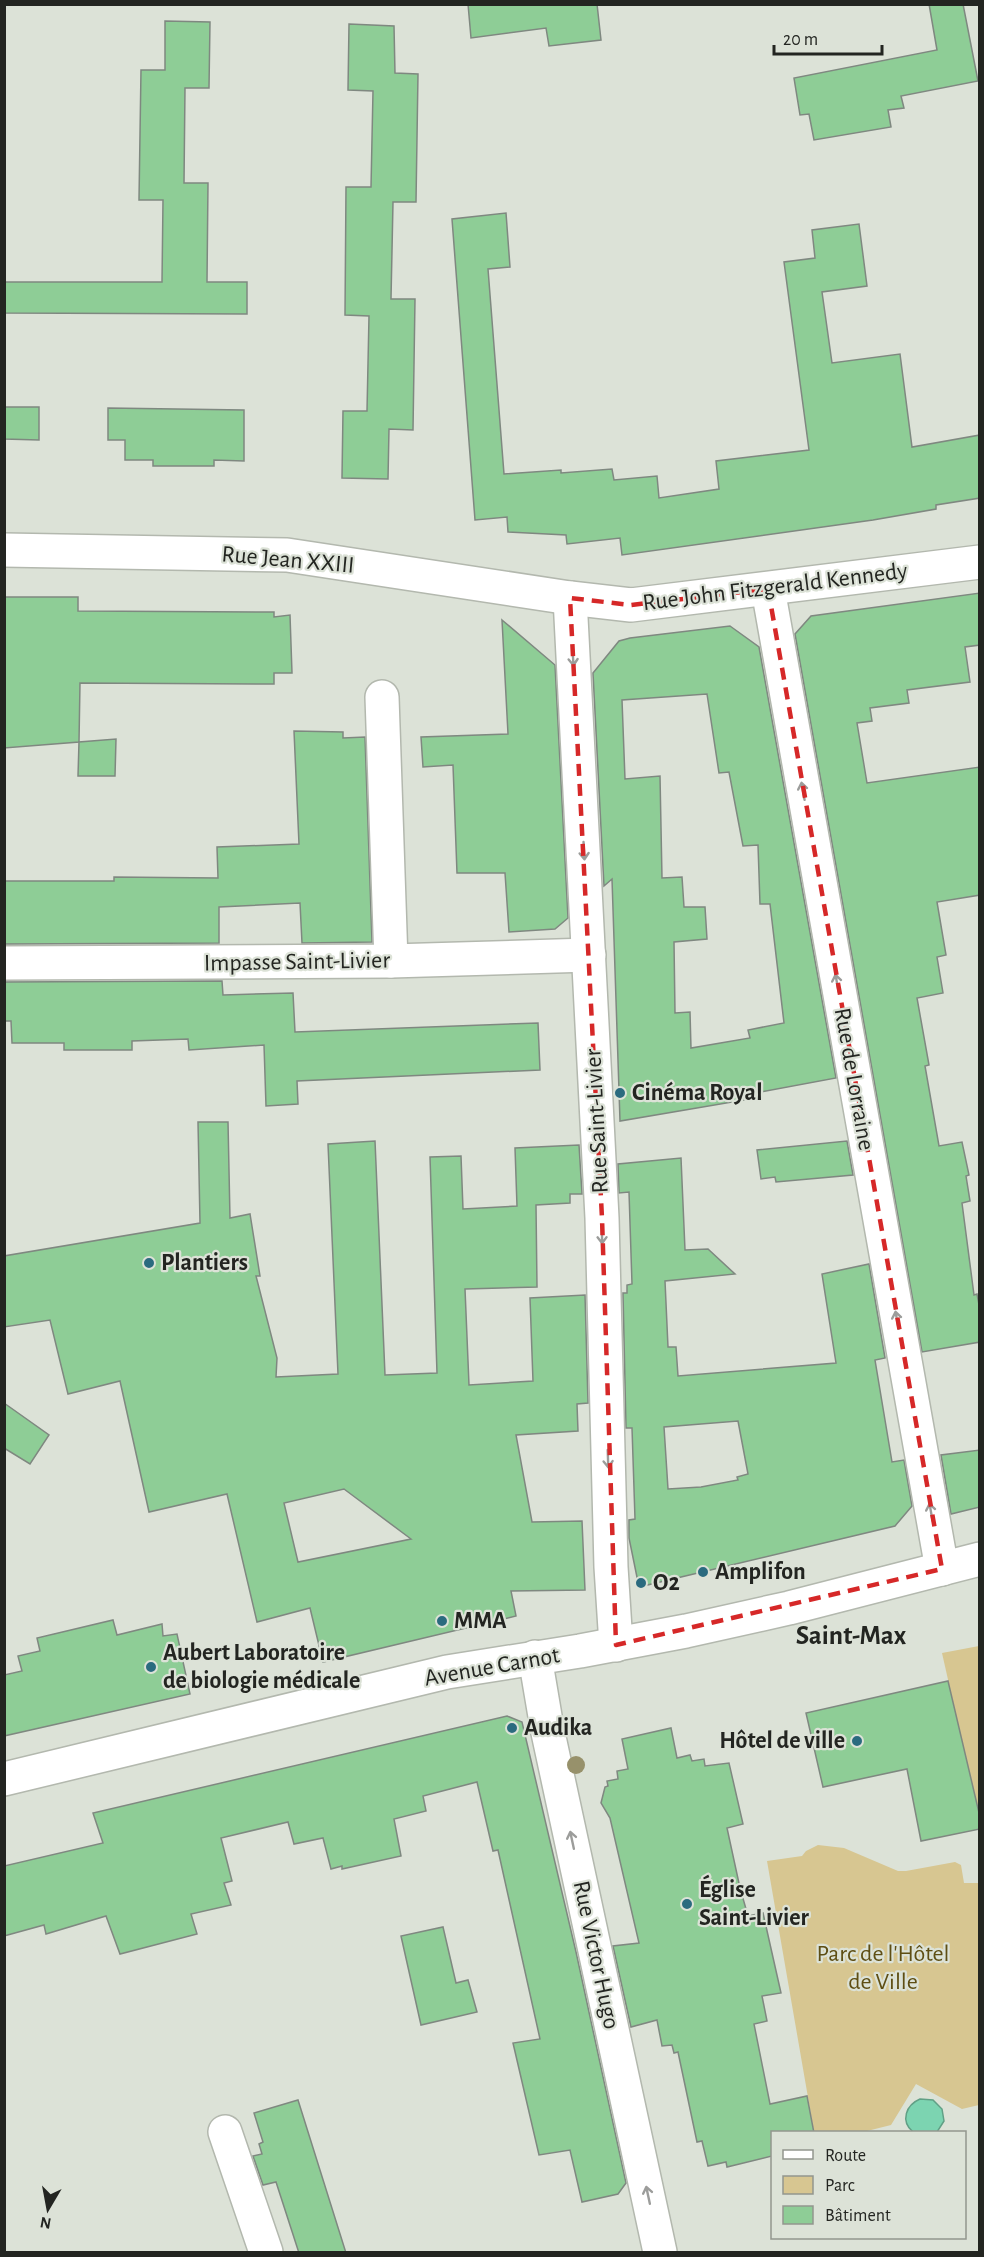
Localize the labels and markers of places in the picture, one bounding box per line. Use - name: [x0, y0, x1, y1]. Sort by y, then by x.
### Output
- place label: Cinéma Royal: [632, 1081, 762, 1105]
- marker: Cinéma Royal: [613, 1086, 627, 1100]
- place label: Plantiers: [161, 1251, 248, 1275]
- marker: Plantiers: [142, 1256, 156, 1270]
- place label: Amplifon: [715, 1560, 806, 1584]
- marker: Amplifon: [696, 1565, 710, 1579]
- place label: O2: [653, 1571, 680, 1595]
- marker: O2: [634, 1576, 648, 1590]
- place label: MMA: [454, 1609, 507, 1633]
- marker: MMA: [435, 1614, 449, 1628]
- place label: Aubert Laboratoire de biologie médicale: [163, 1641, 360, 1693]
- marker: Aubert Laboratoire de biologie médicale: [144, 1660, 158, 1674]
- place label: Audika: [524, 1716, 592, 1740]
- marker: Audika: [505, 1721, 519, 1735]
- place label: Hôtel de ville: [719, 1729, 845, 1753]
- marker: Hôtel de ville: [850, 1734, 864, 1748]
- place label: Église Saint-Livier: [699, 1874, 810, 1930]
- marker: Église Saint-Livier: [680, 1897, 694, 1911]

